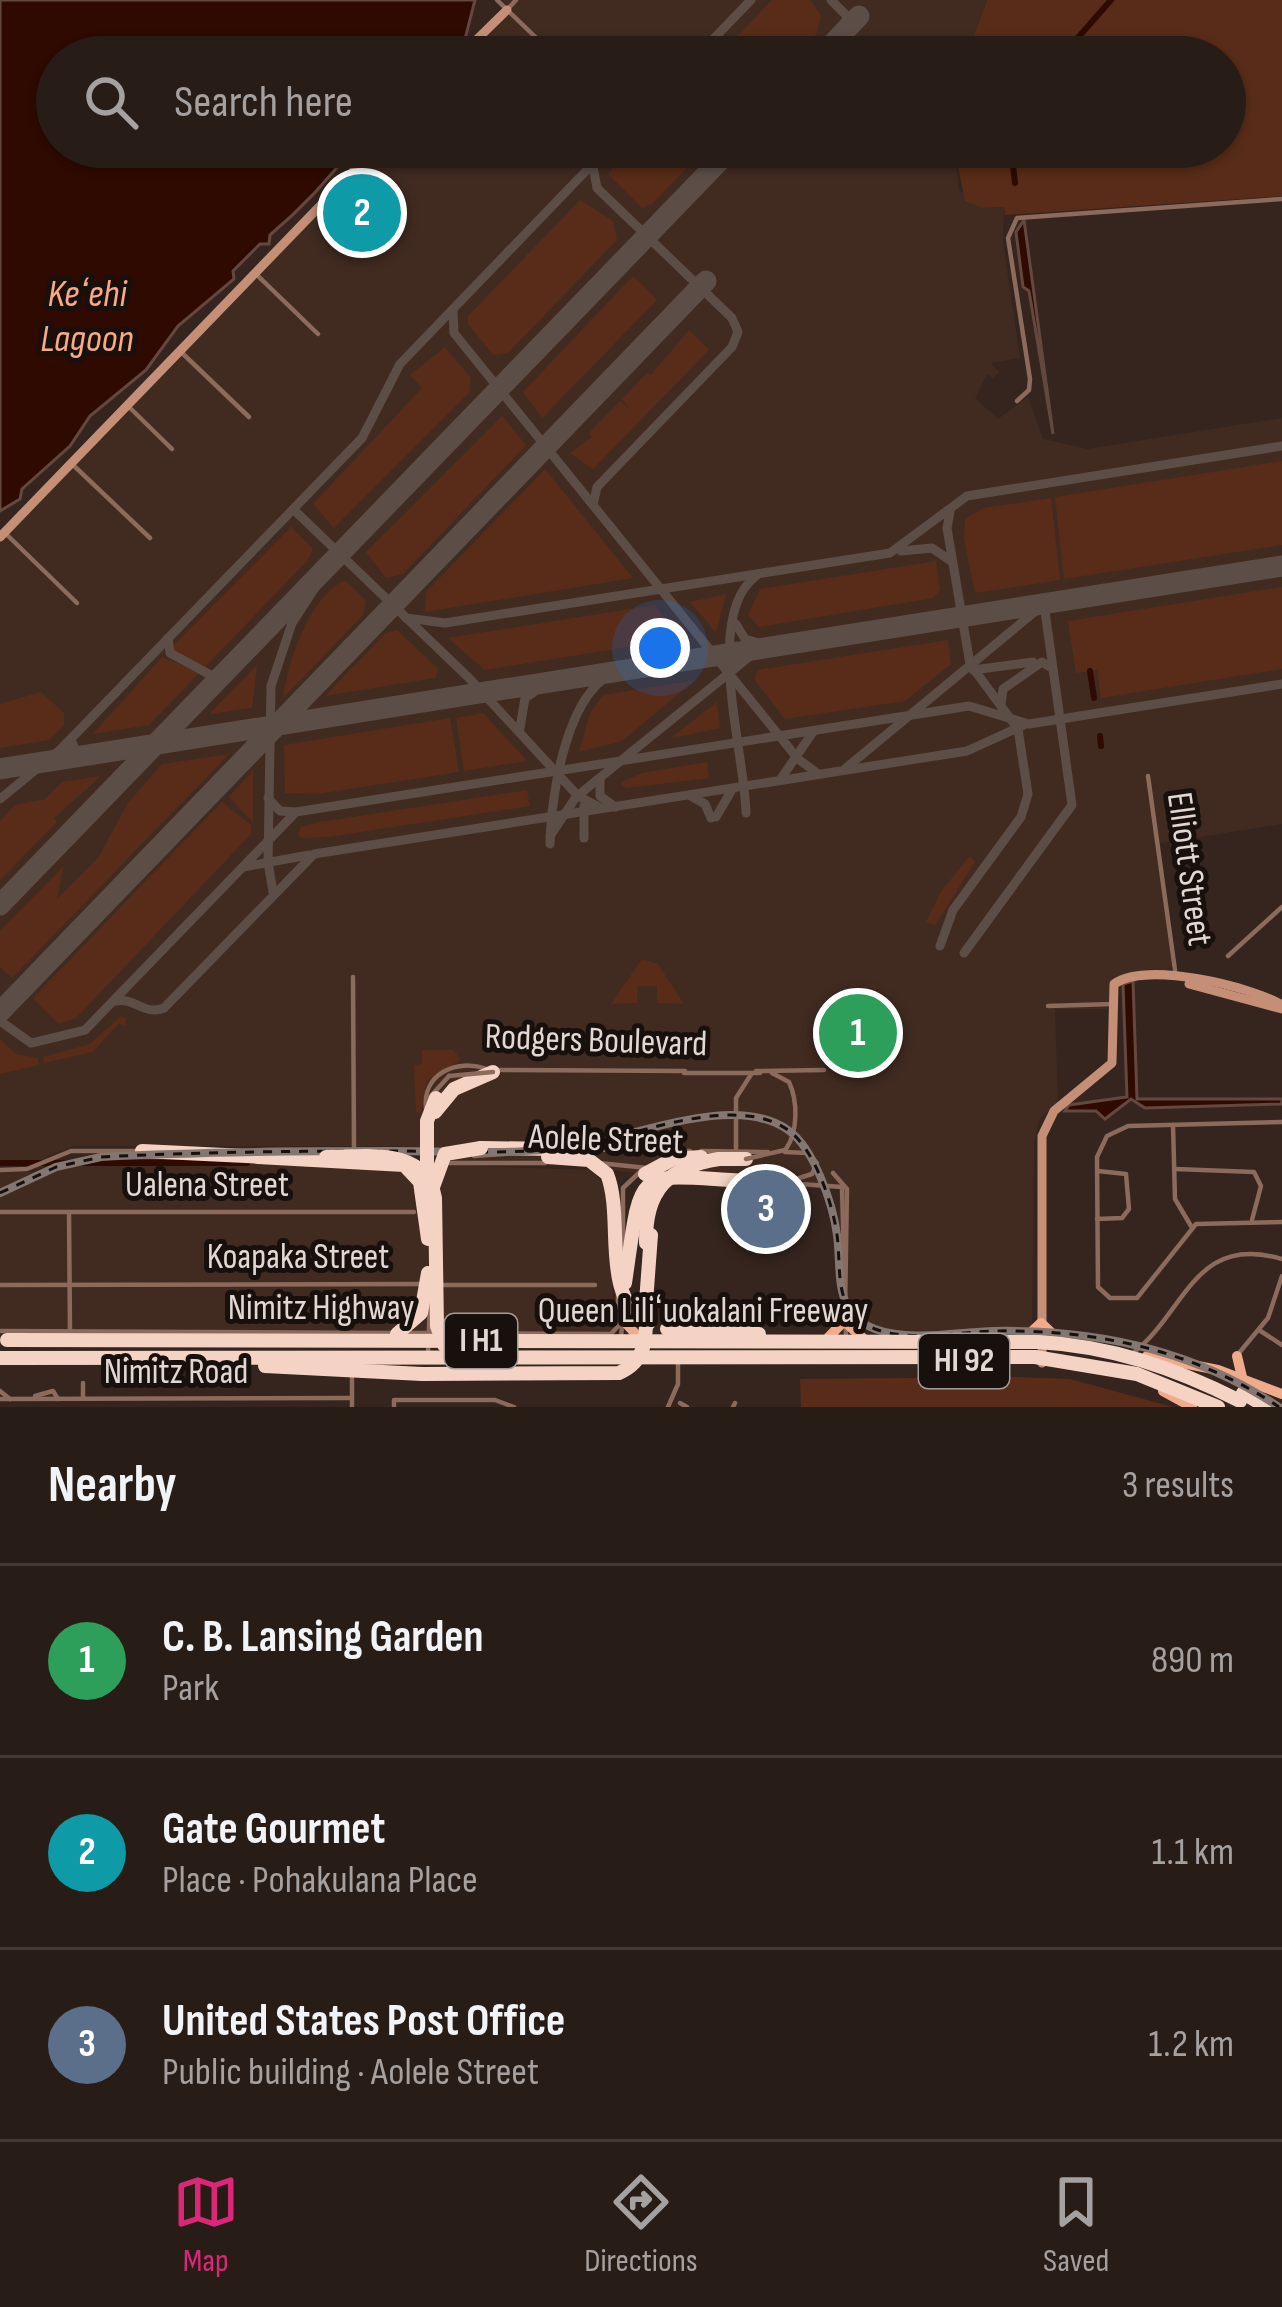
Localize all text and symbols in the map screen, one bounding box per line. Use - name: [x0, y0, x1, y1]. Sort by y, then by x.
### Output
- search box: [36, 36, 1246, 168]
- icon: search: [78, 69, 144, 135]
- text: Search here: [174, 75, 353, 130]
- pin: 2: [323, 168, 401, 258]
- water label: Keʻehi Lagoon: [40, 271, 134, 363]
- your location: [630, 618, 690, 678]
- street label: Elliott Street: [1157, 790, 1221, 948]
- pin: 1: [819, 988, 897, 1078]
- street label: Rodgers Boulevard: [484, 1016, 708, 1066]
- street label: Aolele Street: [527, 1116, 684, 1164]
- street label: Ualena Street: [125, 1164, 289, 1207]
- pin: 3: [727, 1164, 805, 1254]
- street label: Koapaka Street: [207, 1236, 389, 1279]
- street label: Nimitz Highway: [228, 1287, 414, 1330]
- street label: Queen Liliʻuokalani Freeway: [538, 1290, 868, 1333]
- road number: I H1: [445, 1314, 517, 1368]
- road number: HI 92: [919, 1334, 1009, 1388]
- street label: Nimitz Road: [104, 1351, 248, 1394]
- text: Nearby: [48, 1455, 177, 1516]
- text: 3 results: [1122, 1462, 1234, 1509]
- text: C. B. Lansing Garden: [162, 1610, 484, 1665]
- text: 1: [79, 1637, 95, 1684]
- text: 890 m: [1151, 1637, 1234, 1684]
- text: Park: [162, 1665, 219, 1712]
- text: Gate Gourmet: [162, 1802, 385, 1857]
- text: 2: [78, 1829, 96, 1876]
- text: 1.1 km: [1152, 1829, 1234, 1876]
- text: Place · Pohakulana Place: [162, 1857, 478, 1904]
- text: United States Post Office: [162, 1994, 565, 2049]
- text: 3: [78, 2021, 96, 2068]
- text: 1.2 km: [1148, 2021, 1234, 2068]
- text: Public building · Aolele Street: [162, 2049, 539, 2096]
- tab: Map: [173, 2169, 239, 2281]
- tab: Directions: [584, 2169, 698, 2281]
- tab: Saved: [1043, 2169, 1109, 2281]

